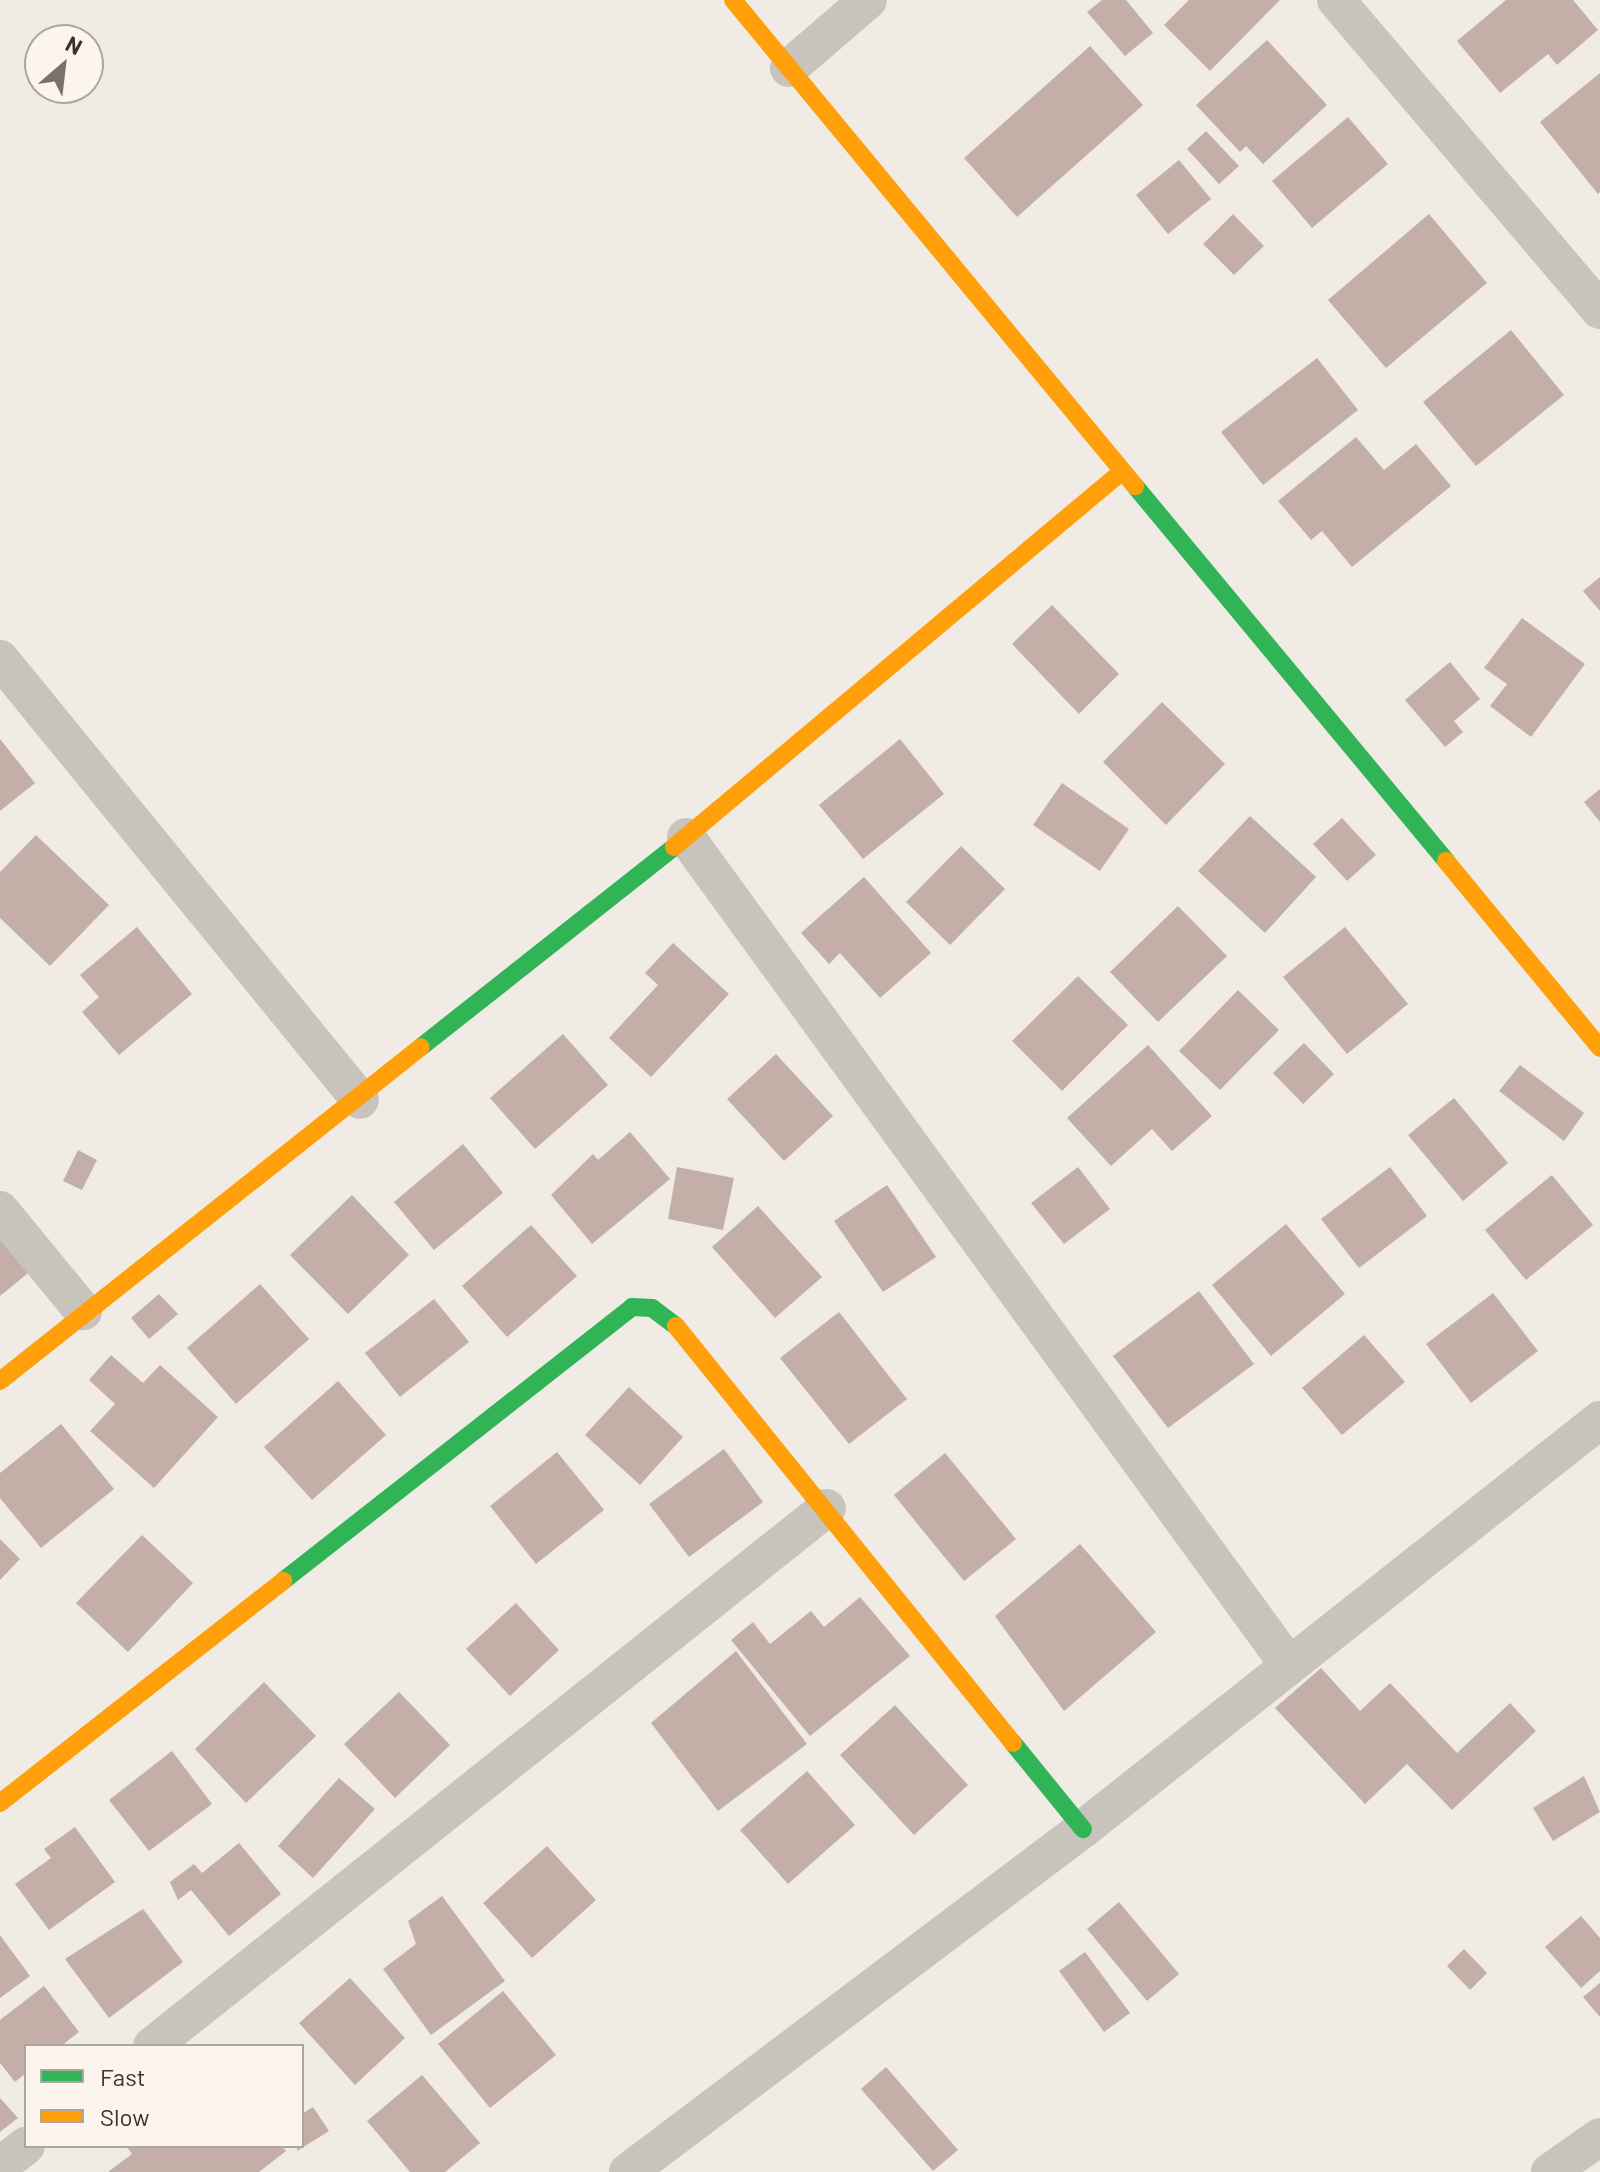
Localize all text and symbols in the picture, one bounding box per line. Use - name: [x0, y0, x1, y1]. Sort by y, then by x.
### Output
- north arrow: [24, 24, 104, 104]
- text: N: [62, 30, 87, 59]
- legend: [24, 2044, 304, 2148]
- text: Fast: [100, 2062, 145, 2091]
- text: Slow: [100, 2102, 149, 2131]

